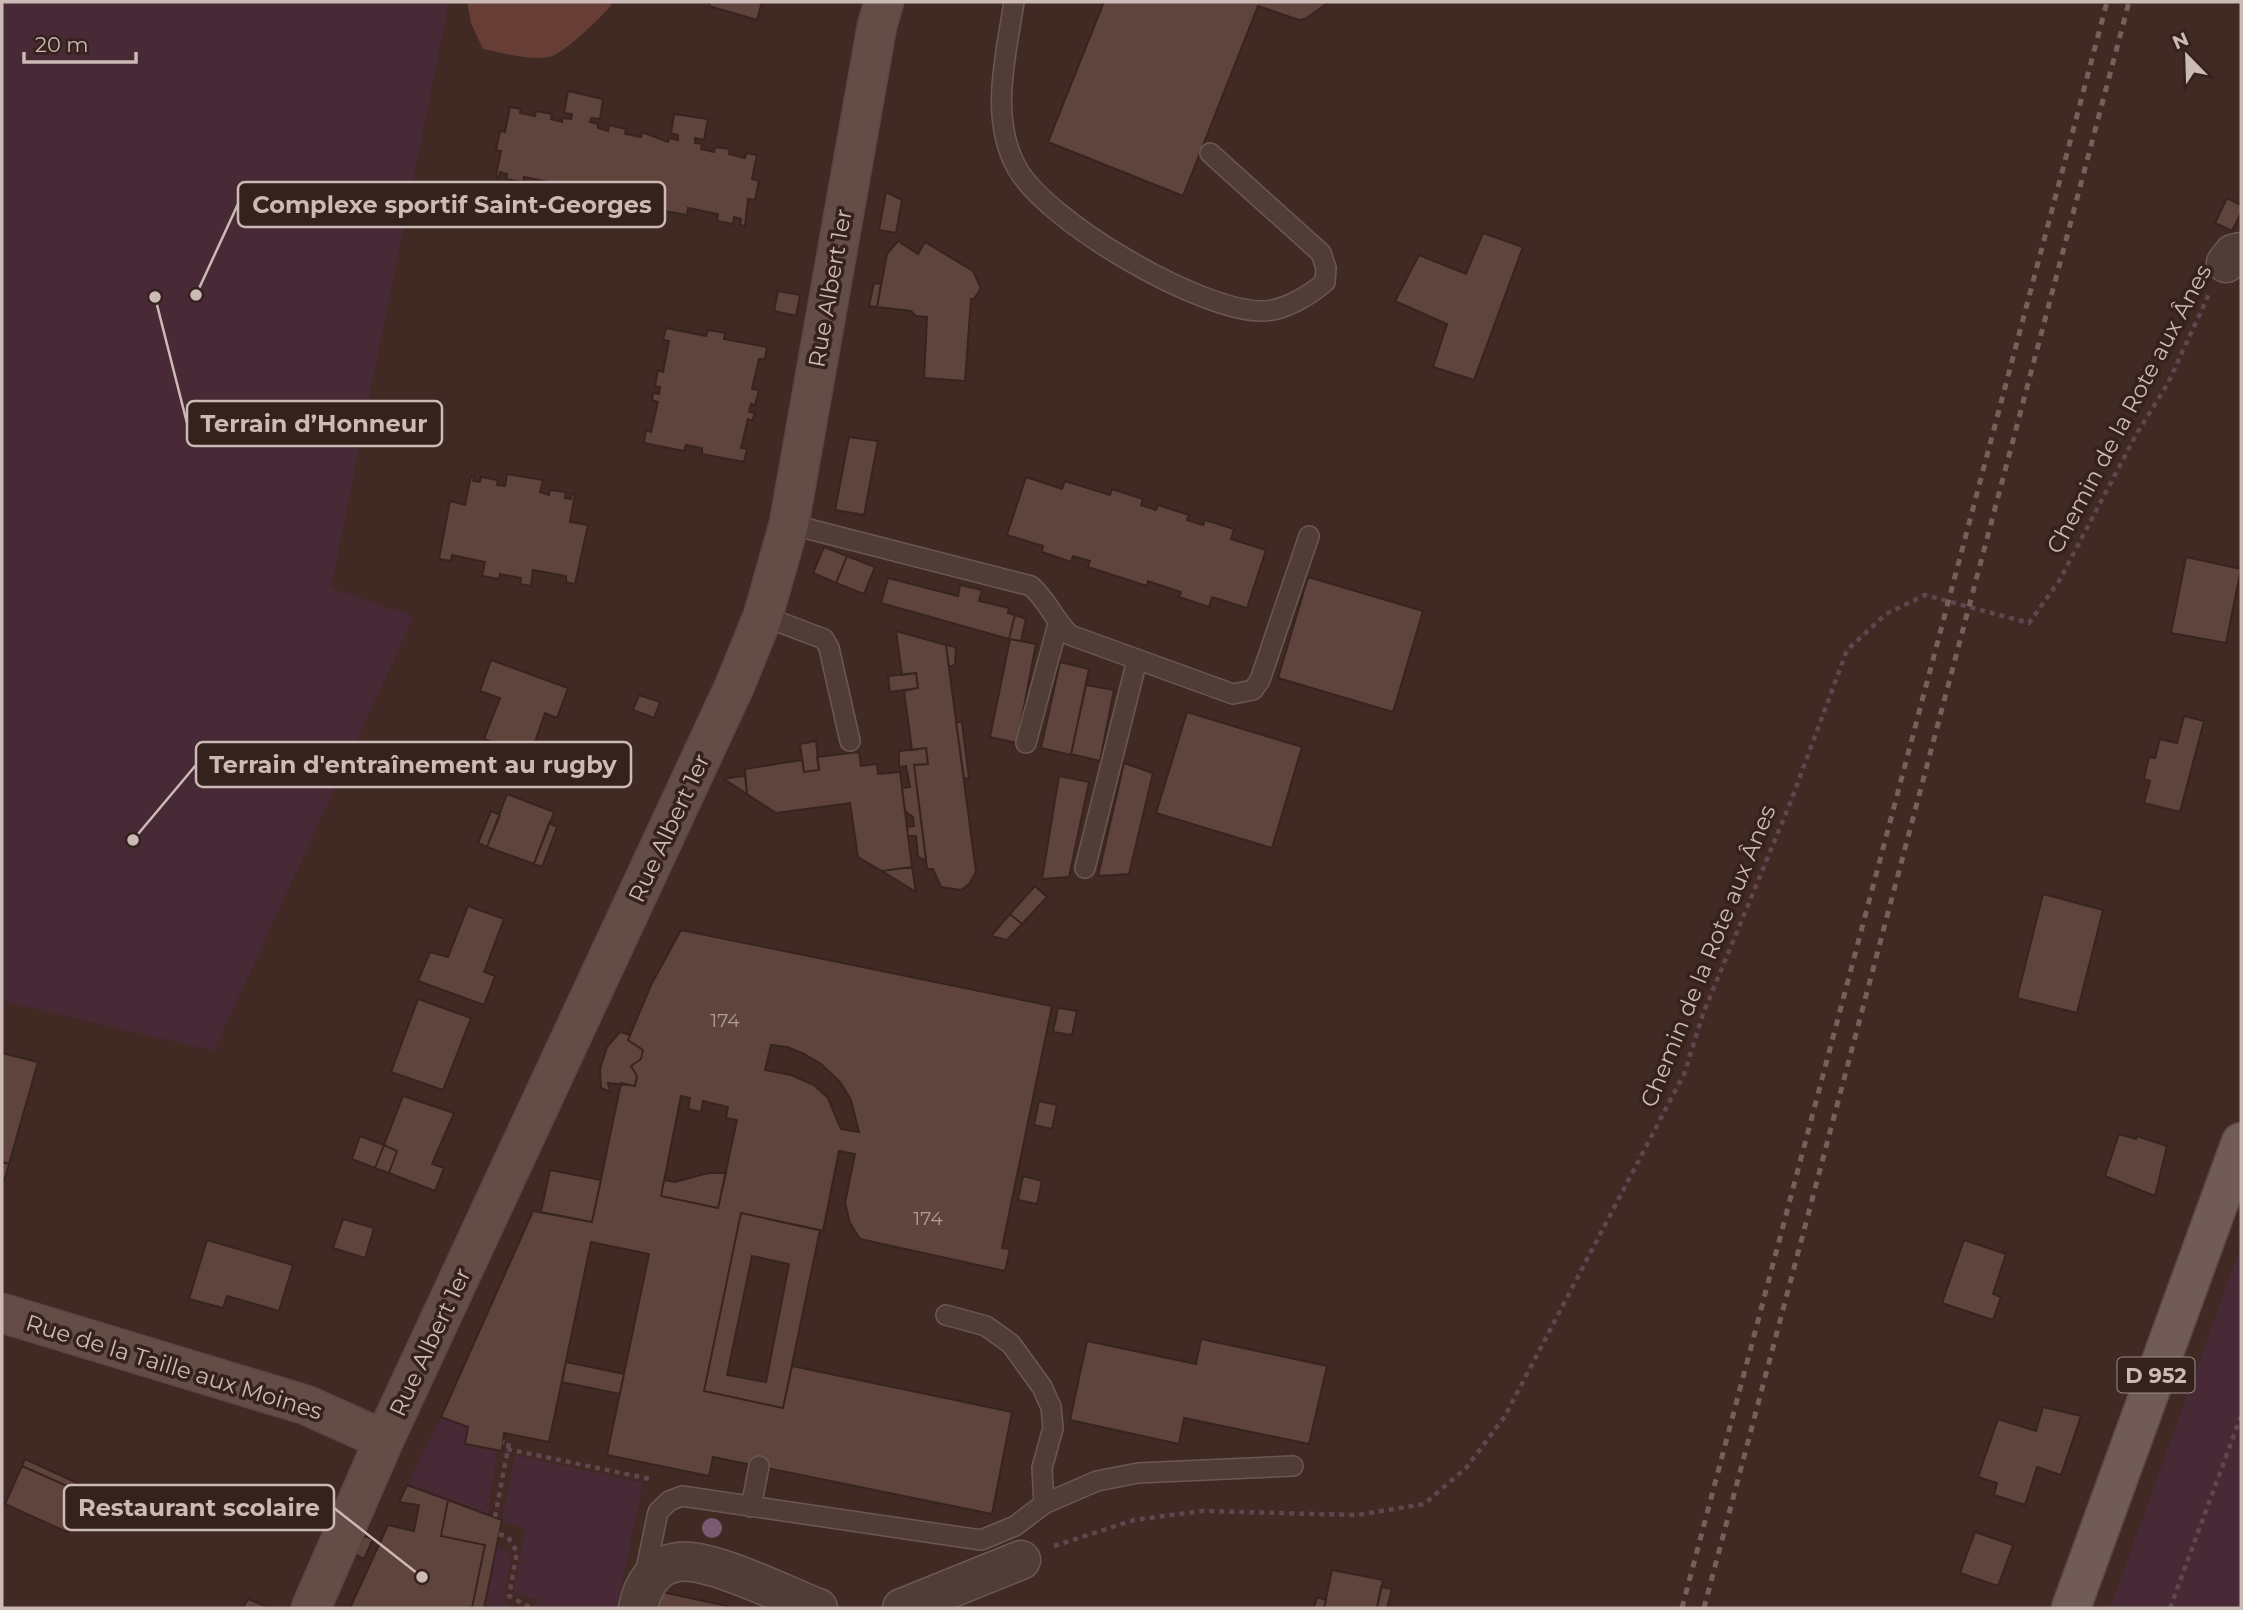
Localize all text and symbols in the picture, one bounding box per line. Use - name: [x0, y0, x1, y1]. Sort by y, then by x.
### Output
- scale bar: [24, 21, 136, 65]
- north arrow: [2152, 21, 2222, 91]
- text: N: [2169, 27, 2192, 54]
- text: 20 m: [35, 32, 89, 57]
- callout: Complexe sportif Saint-Georges: [238, 182, 665, 227]
- text: Complexe sportif Saint-Georges: [252, 190, 652, 219]
- street label: Rue Albert 1er: [802, 207, 858, 369]
- street label: Chemin de la Rote aux Ânes: [2041, 260, 2217, 558]
- callout: Terrain d’Honneur: [187, 401, 442, 446]
- text: Terrain d’Honneur: [201, 409, 427, 438]
- callout: Terrain d'entraînement au rugby: [196, 742, 631, 787]
- street label: Rue Albert 1er: [622, 749, 716, 907]
- text: Terrain d'entraînement au rugby: [209, 750, 617, 779]
- street label: Chemin de la Rote aux Ânes: [1634, 801, 1782, 1111]
- house number: 174: [710, 1009, 740, 1032]
- house number: 174: [913, 1207, 943, 1230]
- street label: Rue Albert 1er: [383, 1263, 477, 1421]
- street label: Rue de la Taille aux Moines: [22, 1309, 326, 1425]
- road number: D 952: [2118, 1358, 2194, 1392]
- callout: Restaurant scolaire: [64, 1485, 334, 1530]
- text: Restaurant scolaire: [78, 1493, 320, 1522]

